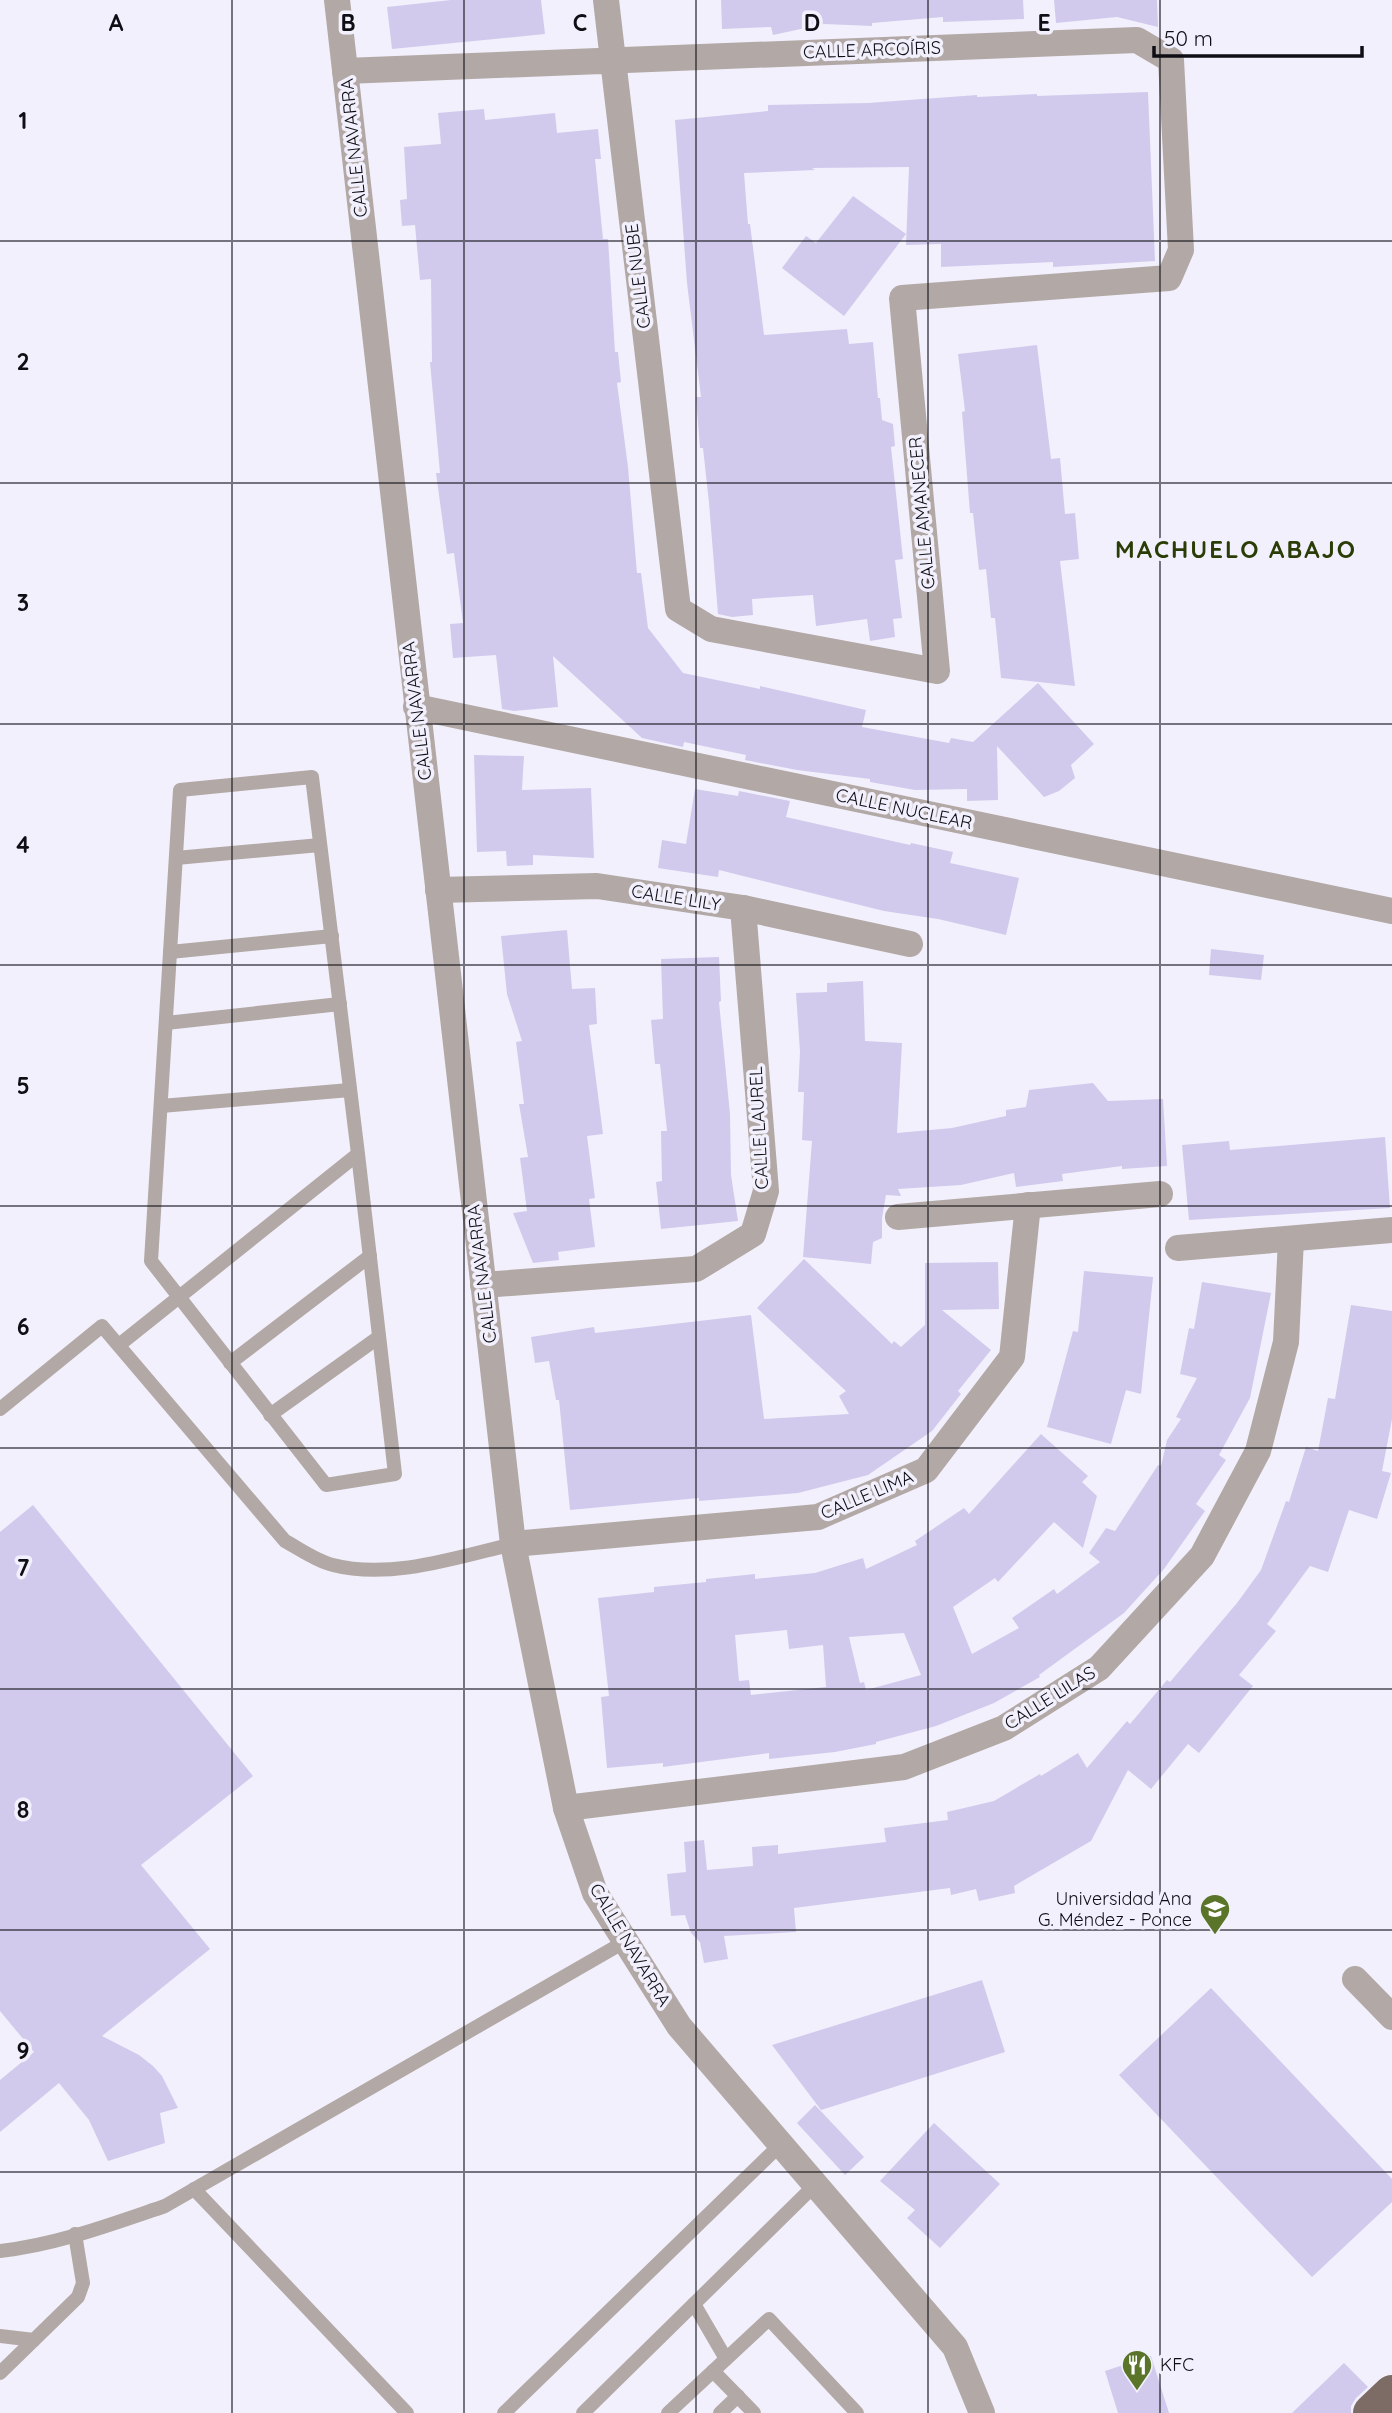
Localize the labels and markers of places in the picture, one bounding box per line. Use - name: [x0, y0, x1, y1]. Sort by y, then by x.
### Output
- place label: Universidad Ana G. Méndez - Ponce: [1038, 1887, 1192, 1931]
- school or university icon: Universidad Ana G. Méndez - Ponce: [1198, 1892, 1232, 1936]
- restaurant icon: KFC: [1120, 2348, 1154, 2392]
- place label: KFC: [1160, 2353, 1194, 2376]

